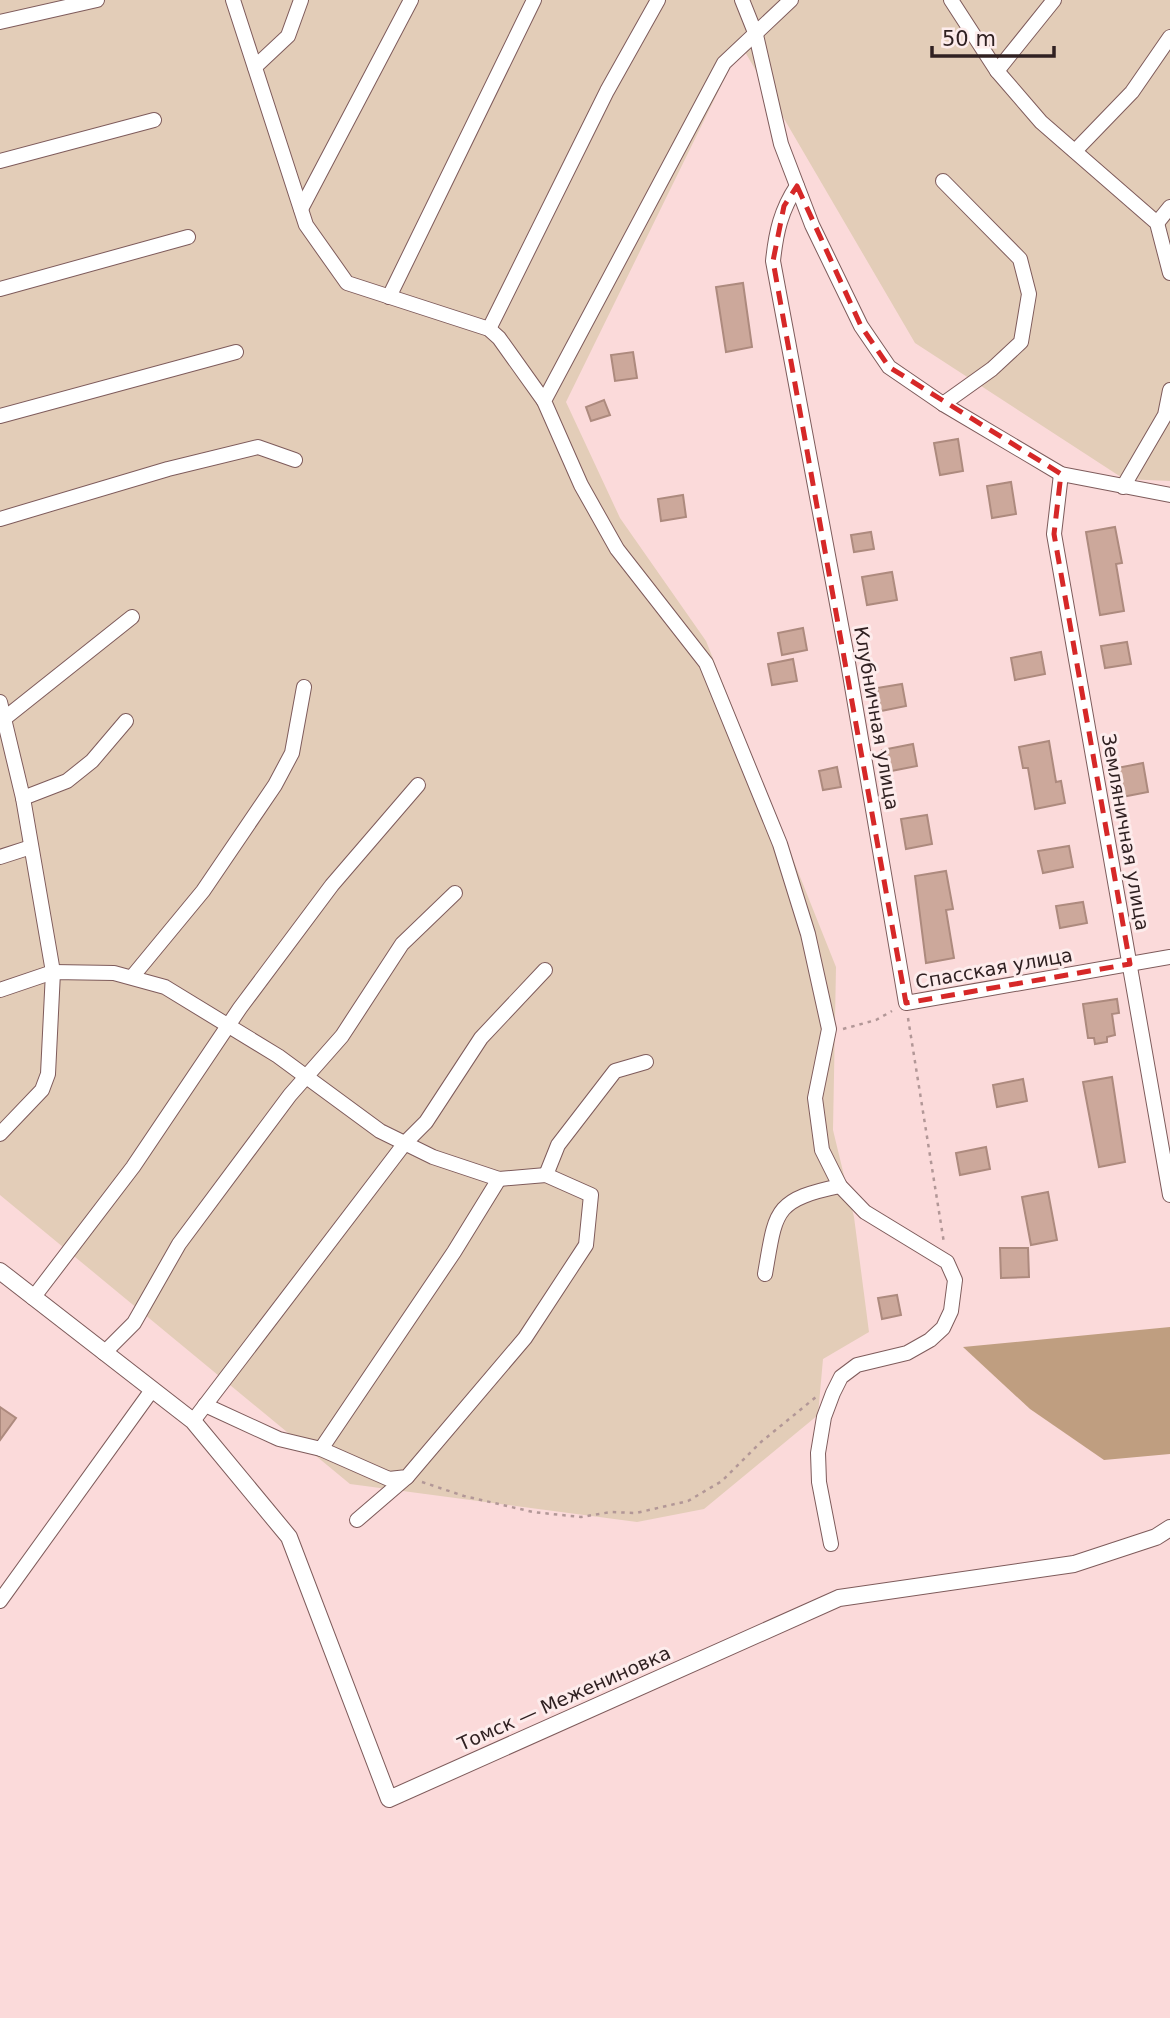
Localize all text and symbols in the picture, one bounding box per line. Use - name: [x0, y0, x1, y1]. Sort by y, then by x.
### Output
- scale bar: [932, 14, 1054, 58]
- text: 50 m: [942, 27, 996, 51]
- street label: Клубничная улица: [850, 624, 904, 812]
- street label: Земляничная улица: [1098, 732, 1154, 932]
- street label: Спасская улица: [914, 943, 1074, 993]
- street label: Томск — Межениновка: [453, 1641, 674, 1755]

